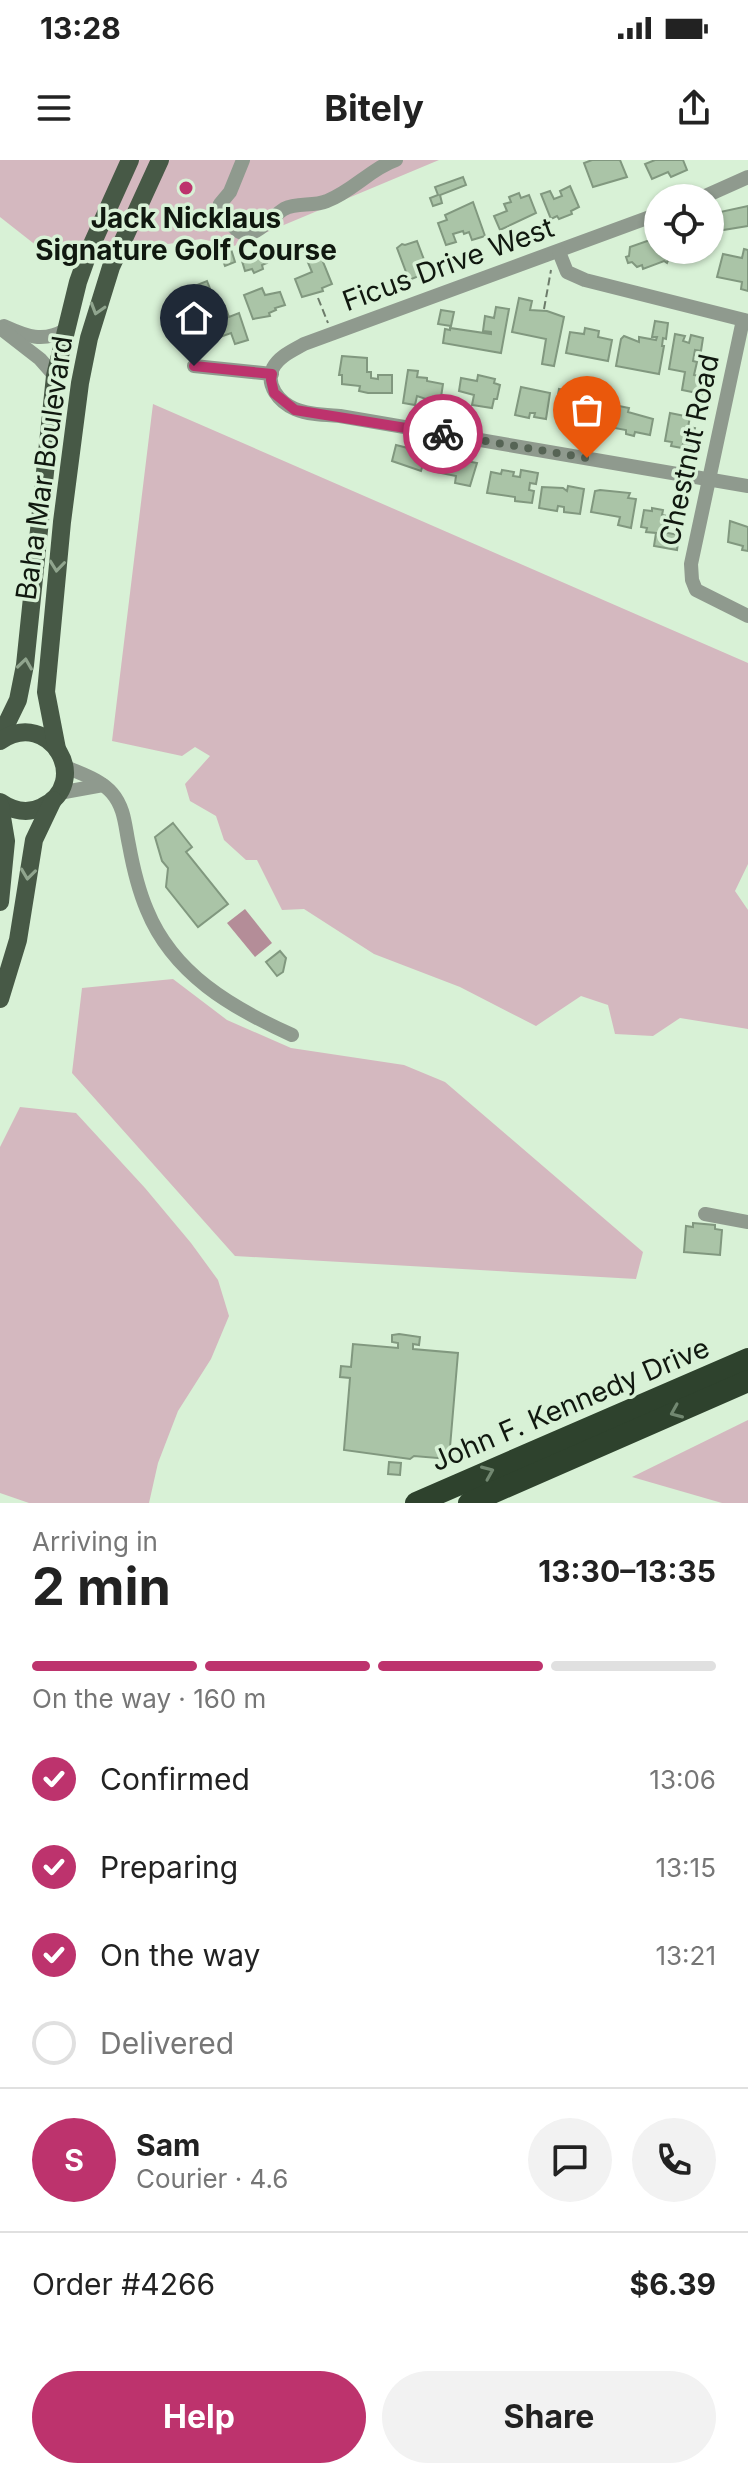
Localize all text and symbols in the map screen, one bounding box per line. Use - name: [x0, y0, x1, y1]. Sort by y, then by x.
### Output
- text: 13:28: [40, 10, 121, 46]
- icon: menu: [32, 86, 76, 130]
- text: Bitely: [324, 86, 424, 130]
- icon: share: [672, 86, 716, 130]
- marker: Jack Nicklaus Signature Golf Course: [177, 179, 195, 197]
- map controls: [644, 184, 724, 264]
- button: locate: [644, 184, 724, 264]
- place label: Jack Nicklaus Signature Golf Course: [35, 201, 337, 267]
- street label: Ficus Drive West: [338, 210, 558, 318]
- pin: [160, 284, 228, 366]
- icon: home: [172, 296, 216, 340]
- one-way arrow: [90, 302, 106, 316]
- street label: Baha Mar Boulevard: [9, 334, 79, 602]
- street label: Chestnut Road: [652, 351, 726, 549]
- pin: [553, 376, 621, 458]
- icon: bag: [565, 388, 609, 432]
- courier: [403, 394, 483, 474]
- icon: bike: [421, 412, 465, 456]
- one-way arrow: [49, 560, 66, 573]
- one-way arrow: [16, 657, 33, 670]
- one-way arrow: [20, 867, 37, 880]
- street label: John F. Kennedy Drive: [426, 1330, 714, 1478]
- one-way arrow: [670, 1403, 684, 1419]
- one-way arrow: [480, 1466, 494, 1482]
- text: Arriving in: [32, 1526, 158, 1557]
- text: 13:30–13:35: [538, 1553, 716, 1589]
- text: 2 min: [32, 1555, 171, 1618]
- text: On the way · 160 m: [32, 1683, 266, 1714]
- icon: check: [32, 1757, 76, 1801]
- text: Confirmed: [100, 1761, 250, 1797]
- text: 13:06: [649, 1764, 716, 1795]
- icon: check: [32, 1845, 76, 1889]
- text: Preparing: [100, 1849, 238, 1885]
- text: 13:15: [655, 1852, 716, 1883]
- icon: check: [32, 1933, 76, 1977]
- text: On the way: [100, 1937, 260, 1973]
- text: 13:21: [655, 1940, 716, 1971]
- text: Delivered: [100, 2025, 234, 2061]
- button: chat: [528, 2118, 612, 2202]
- button: phone: [632, 2118, 716, 2202]
- text: Sam: [136, 2127, 200, 2163]
- text: S: [64, 2142, 84, 2178]
- text: Courier · 4.6: [136, 2163, 288, 2194]
- text: Order #4266: [32, 2266, 215, 2302]
- text: $6.39: [630, 2266, 716, 2302]
- button: Help: [32, 2371, 366, 2463]
- button: Share: [382, 2371, 716, 2463]

